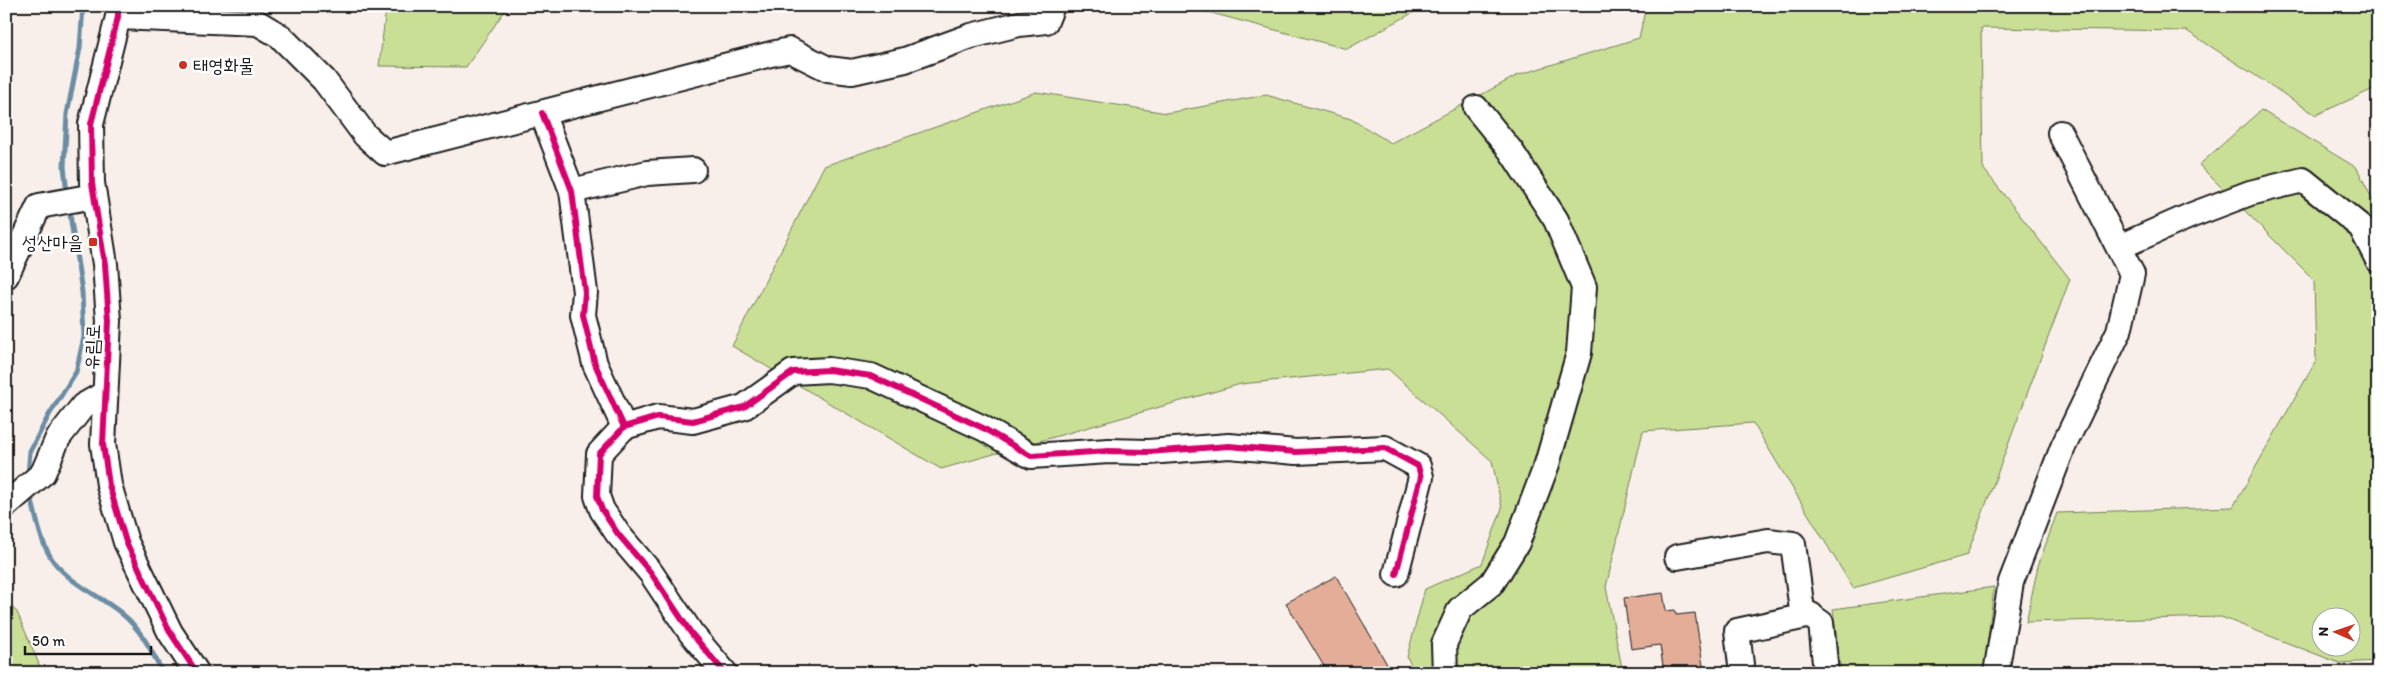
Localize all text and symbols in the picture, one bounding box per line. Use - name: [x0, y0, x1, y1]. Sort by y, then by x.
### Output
- place label: 태영화물: [193, 54, 254, 77]
- marker: 태영화물: [177, 59, 189, 71]
- place label: 성산마을: [22, 231, 83, 254]
- marker: 성산마을: [87, 236, 99, 248]
- street label: 유림로: [79, 323, 105, 371]
- north arrow: [2312, 606, 2362, 656]
- scale bar: [25, 624, 151, 656]
- text: N: [2315, 627, 2332, 637]
- text: 50 m: [32, 632, 65, 650]

